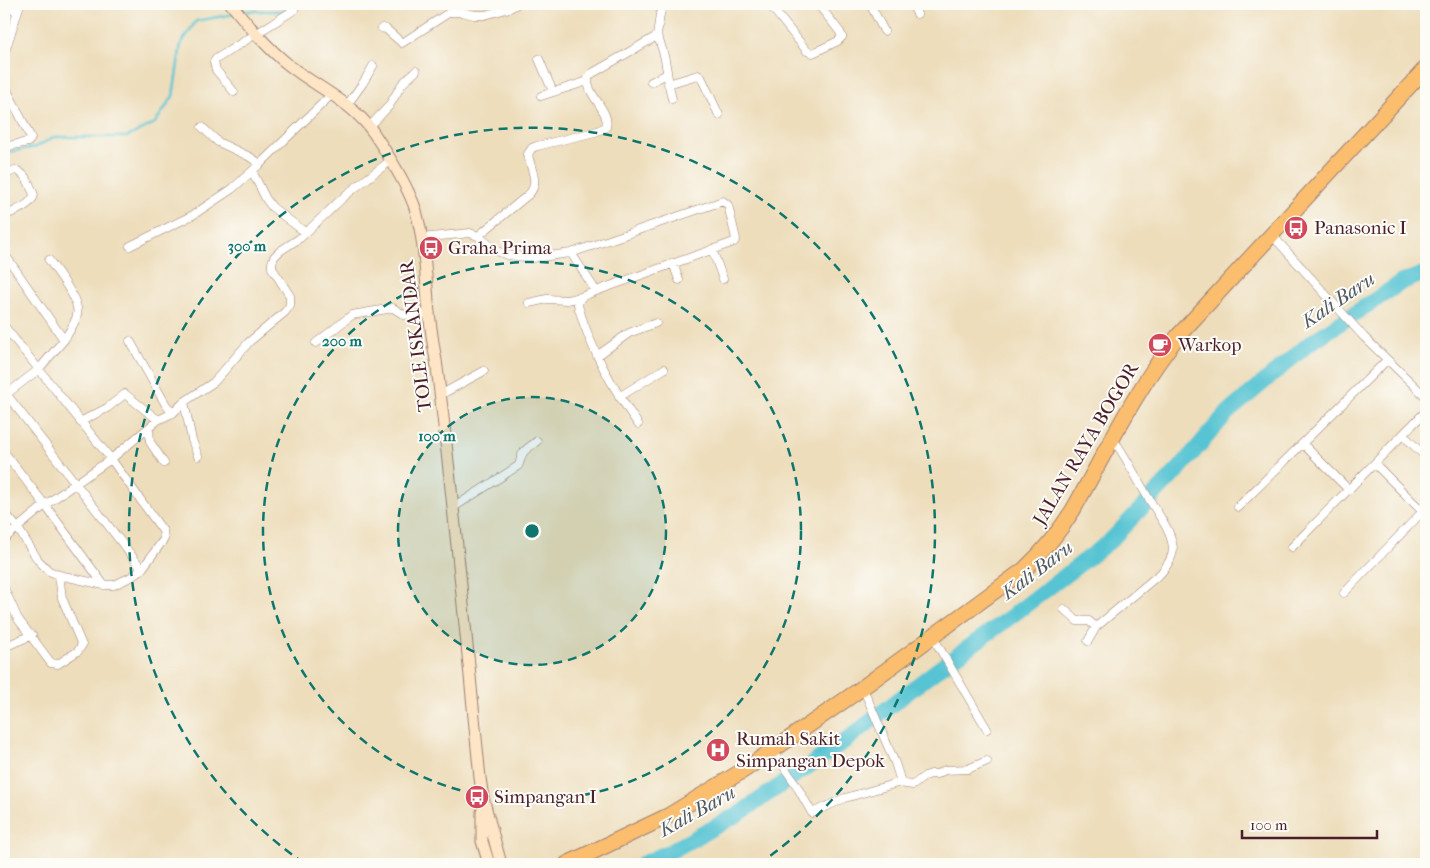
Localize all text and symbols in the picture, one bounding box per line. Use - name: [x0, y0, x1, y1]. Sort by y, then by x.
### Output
- bus stop icon: Panasonic I: [1283, 215, 1309, 241]
- place label: Panasonic I: [1314, 217, 1407, 239]
- bus stop icon: Graha Prima: [418, 235, 444, 261]
- text: 300 m: [228, 237, 267, 255]
- place label: Graha Prima: [448, 237, 552, 259]
- street label: TOLE ISKANDAR: [396, 258, 436, 413]
- water label: Kali Baru: [1295, 267, 1379, 334]
- text: 200 m: [322, 332, 362, 350]
- cafe icon: Warkop: [1147, 332, 1173, 358]
- place label: Warkop: [1177, 334, 1241, 356]
- street label: JALAN RAYA BOGOR: [1028, 358, 1144, 531]
- text: 100 m: [418, 427, 456, 445]
- centre of rings: [523, 522, 541, 540]
- water label: Kali Baru: [995, 536, 1077, 606]
- place label: Rumah Sakit Simpangan Depok: [736, 728, 885, 772]
- hospital icon: Rumah Sakit Simpangan Depok: [705, 737, 731, 763]
- water label: Kali Baru: [653, 781, 739, 842]
- bus stop icon: Simpangan I: [464, 784, 490, 810]
- place label: Simpangan I: [494, 786, 597, 808]
- scale bar: [1242, 808, 1378, 840]
- text: 100 m: [1250, 816, 1288, 834]

